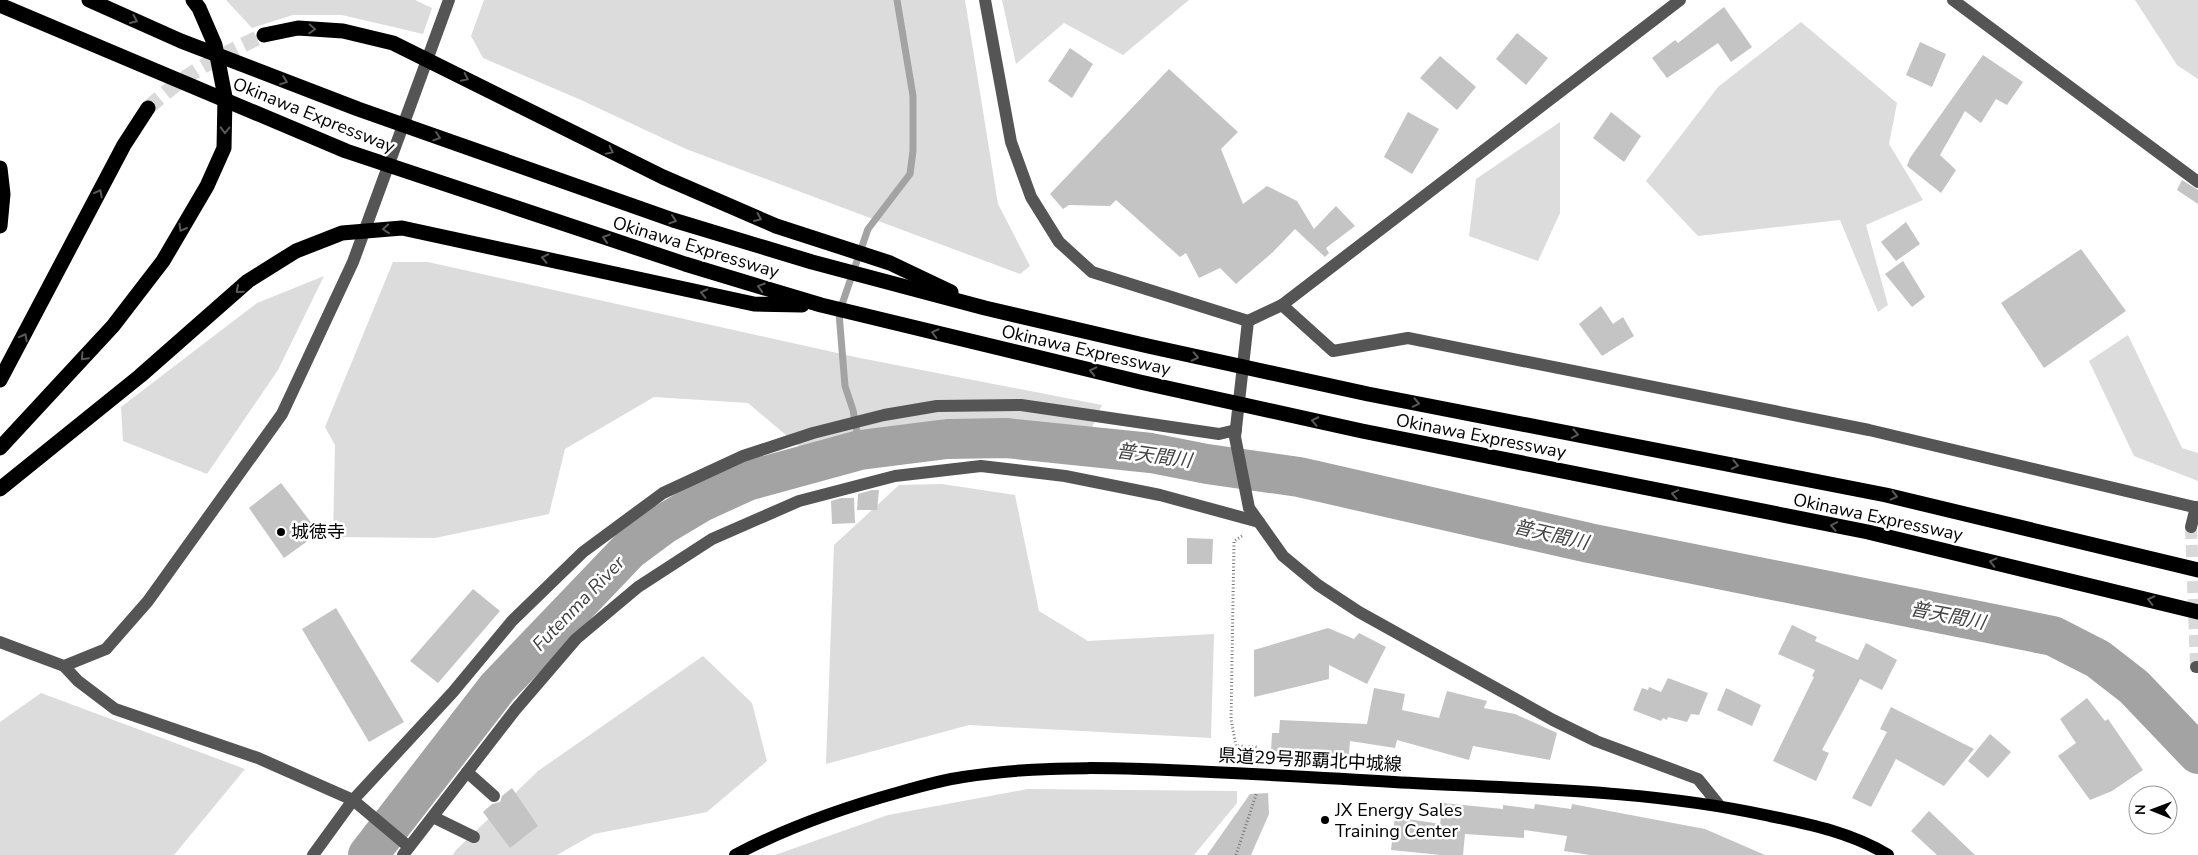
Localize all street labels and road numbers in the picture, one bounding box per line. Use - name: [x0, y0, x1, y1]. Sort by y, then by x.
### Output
- street label: Okinawa Expressway: [229, 71, 399, 159]
- street label: Okinawa Expressway: [610, 210, 783, 284]
- street label: Okinawa Expressway: [999, 319, 1174, 381]
- street label: Okinawa Expressway: [1394, 408, 1569, 464]
- street label: Okinawa Expressway: [1791, 487, 1966, 547]
- street label: 県道29号那覇北中城線: [1218, 743, 1402, 777]

